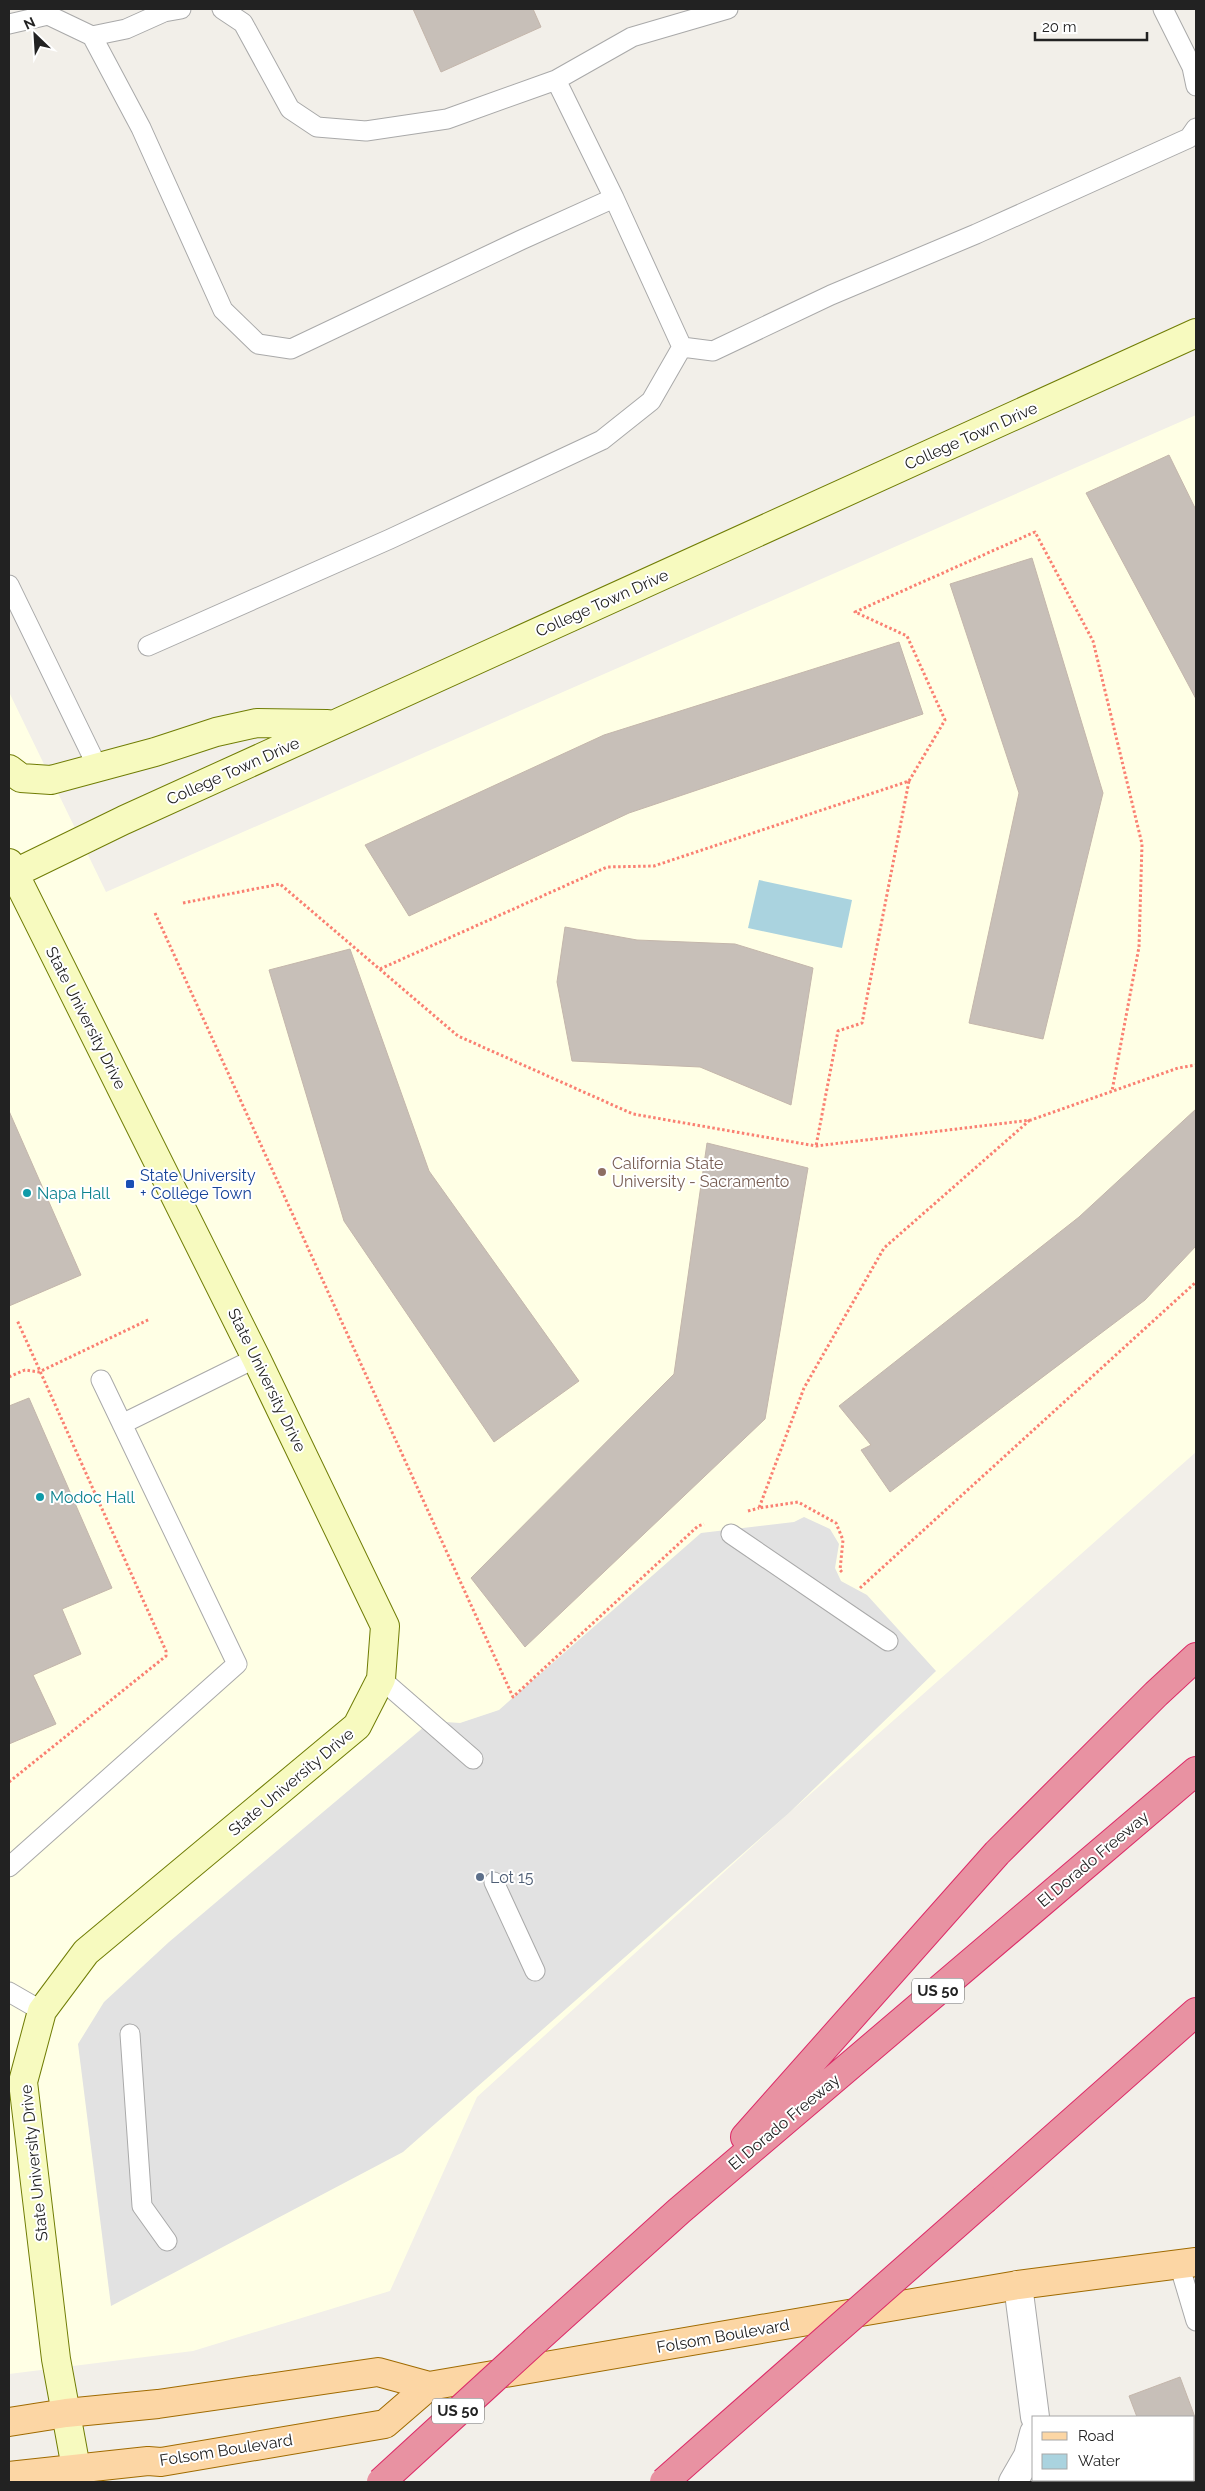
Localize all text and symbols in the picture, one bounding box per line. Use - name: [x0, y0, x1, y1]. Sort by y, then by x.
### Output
- north arrow: [10, 10, 60, 60]
- scale bar: [1035, 10, 1148, 42]
- text: N: [21, 14, 38, 33]
- text: 20 m: [1042, 18, 1077, 36]
- street label: College Town Drive: [902, 398, 1040, 474]
- street label: College Town Drive: [533, 565, 671, 641]
- street label: College Town Drive: [164, 733, 302, 809]
- street label: State University Drive: [42, 944, 130, 1092]
- place label: California State University - Sacramento: [612, 1154, 789, 1191]
- place label: State University + College Town: [140, 1166, 256, 1203]
- marker: California State University - Sacramento: [596, 1166, 608, 1178]
- marker: State University + College Town: [124, 1178, 136, 1190]
- place label: Napa Hall: [37, 1184, 110, 1203]
- marker: Napa Hall: [21, 1187, 33, 1199]
- street label: State University Drive: [224, 1305, 310, 1455]
- place label: Modoc Hall: [50, 1488, 136, 1507]
- marker: Modoc Hall: [34, 1491, 46, 1503]
- street label: State University Drive: [225, 1724, 357, 1840]
- street label: El Dorado Freeway: [1034, 1807, 1153, 1911]
- place label: Lot 15: [490, 1868, 534, 1887]
- marker: Lot 15: [474, 1871, 486, 1883]
- road number: US 50: [912, 1978, 964, 2004]
- street label: El Dorado Freeway: [725, 2070, 844, 2174]
- street label: State University Drive: [16, 2084, 52, 2242]
- street label: Folsom Boulevard: [655, 2315, 791, 2357]
- road number: US 50: [432, 2398, 484, 2424]
- legend: [1032, 2416, 1195, 2481]
- text: Road: [1078, 2427, 1114, 2445]
- street label: Folsom Boulevard: [158, 2430, 294, 2470]
- text: Water: [1078, 2452, 1121, 2470]

